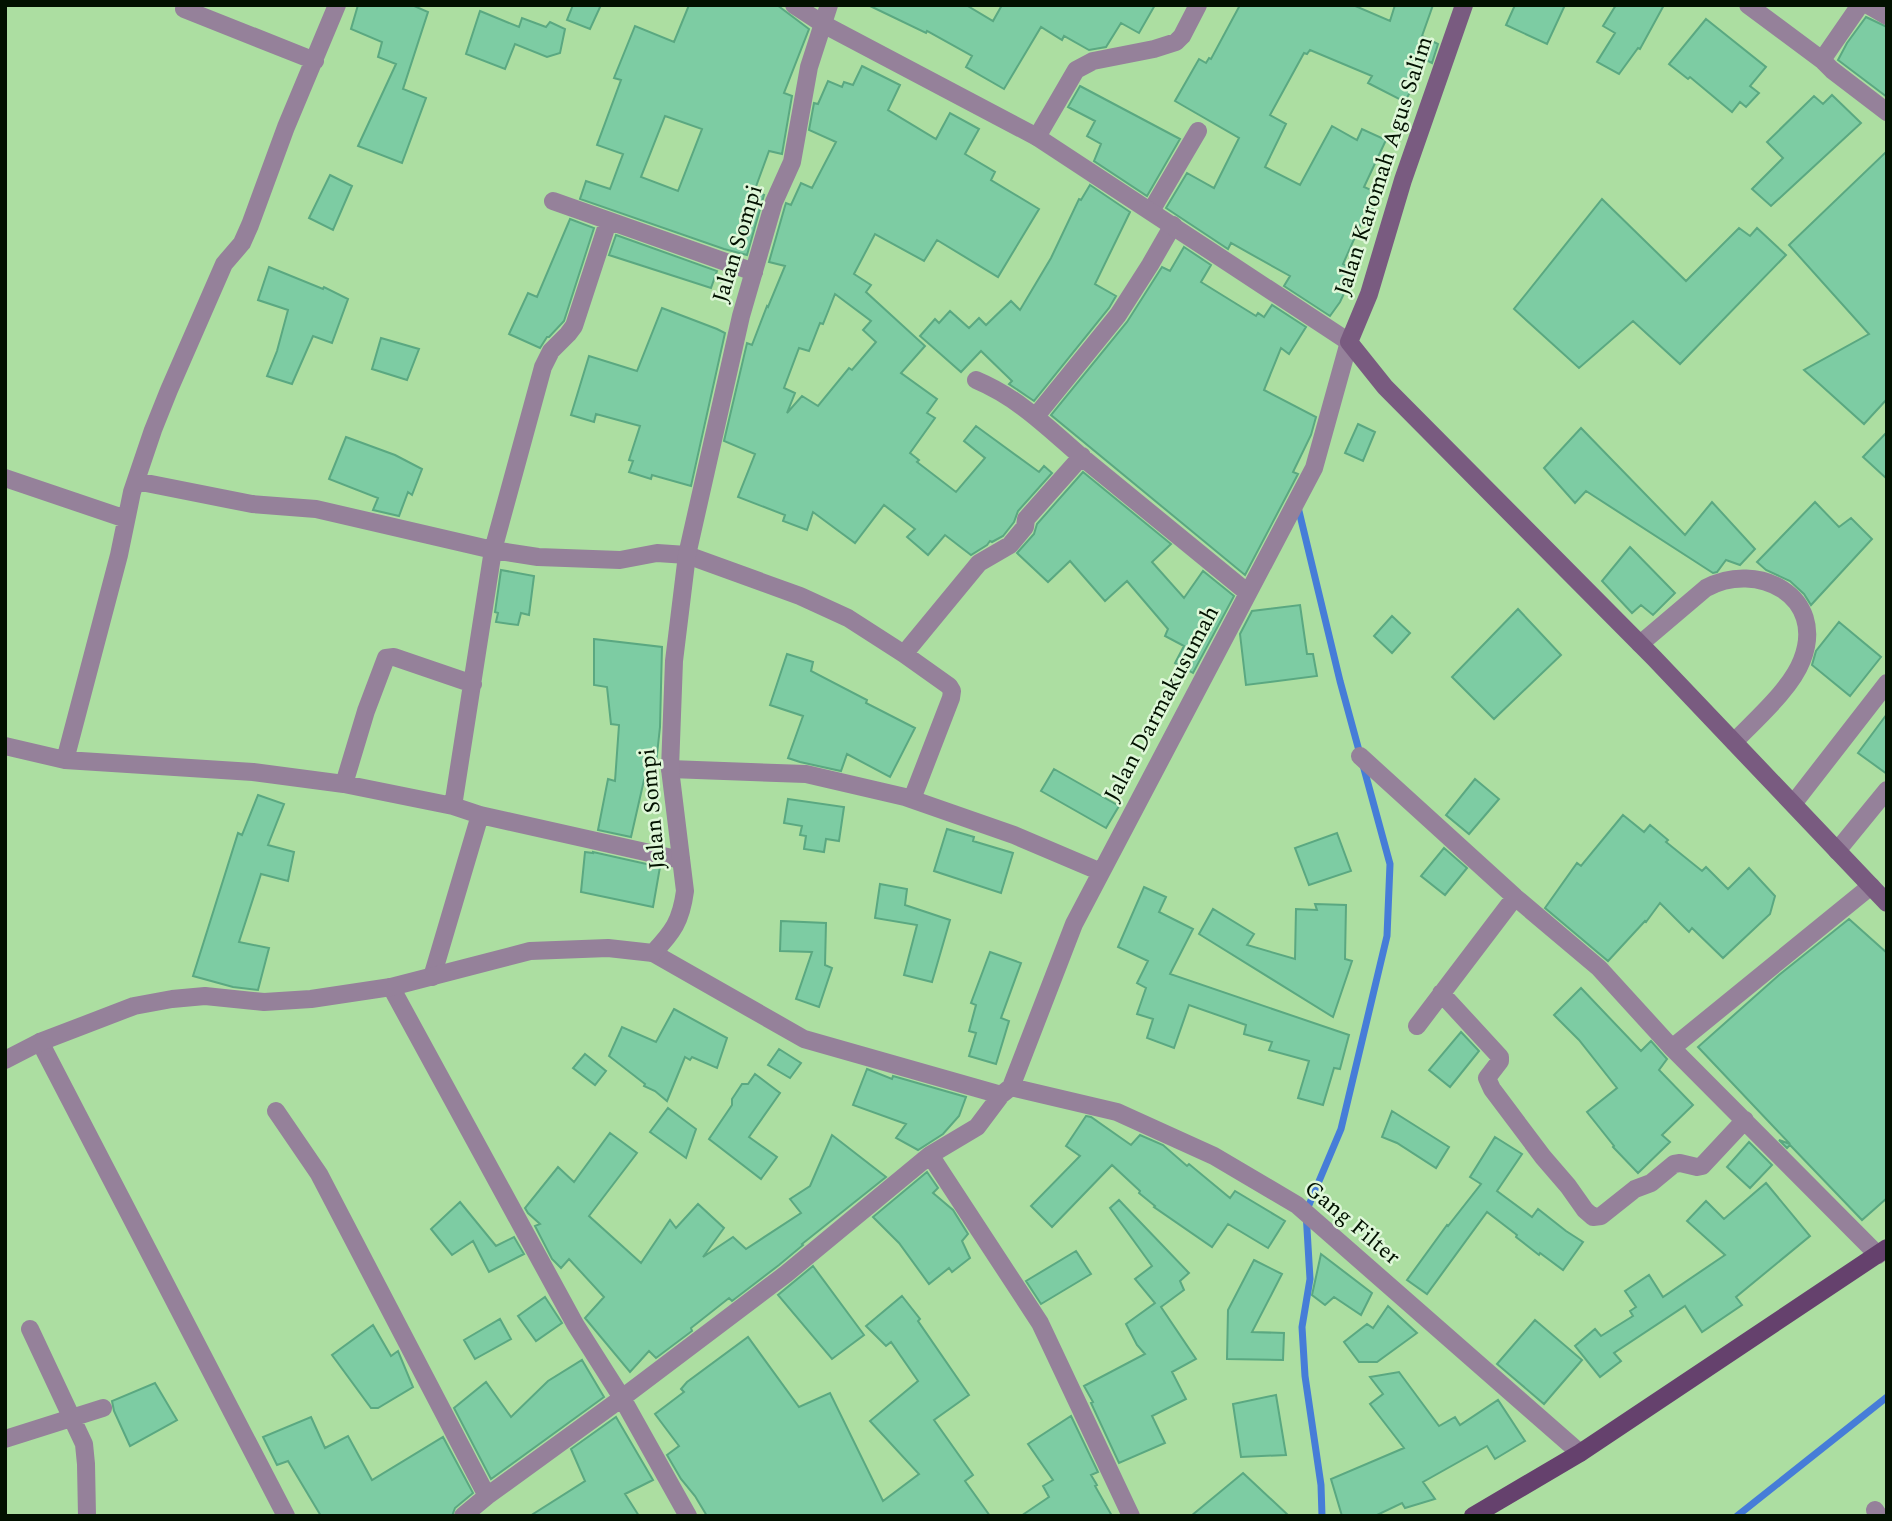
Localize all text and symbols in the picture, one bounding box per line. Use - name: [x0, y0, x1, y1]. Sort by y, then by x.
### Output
- street label: Jalan Karomah Agus Salim: [1326, 32, 1442, 300]
- street label: Jalan Sompi: [703, 181, 773, 307]
- street label: Jalan Darmakusumah: [1095, 600, 1229, 808]
- street label: Jalan Sompi: [630, 747, 676, 871]
- street label: Gang Filter: [1296, 1172, 1408, 1274]

